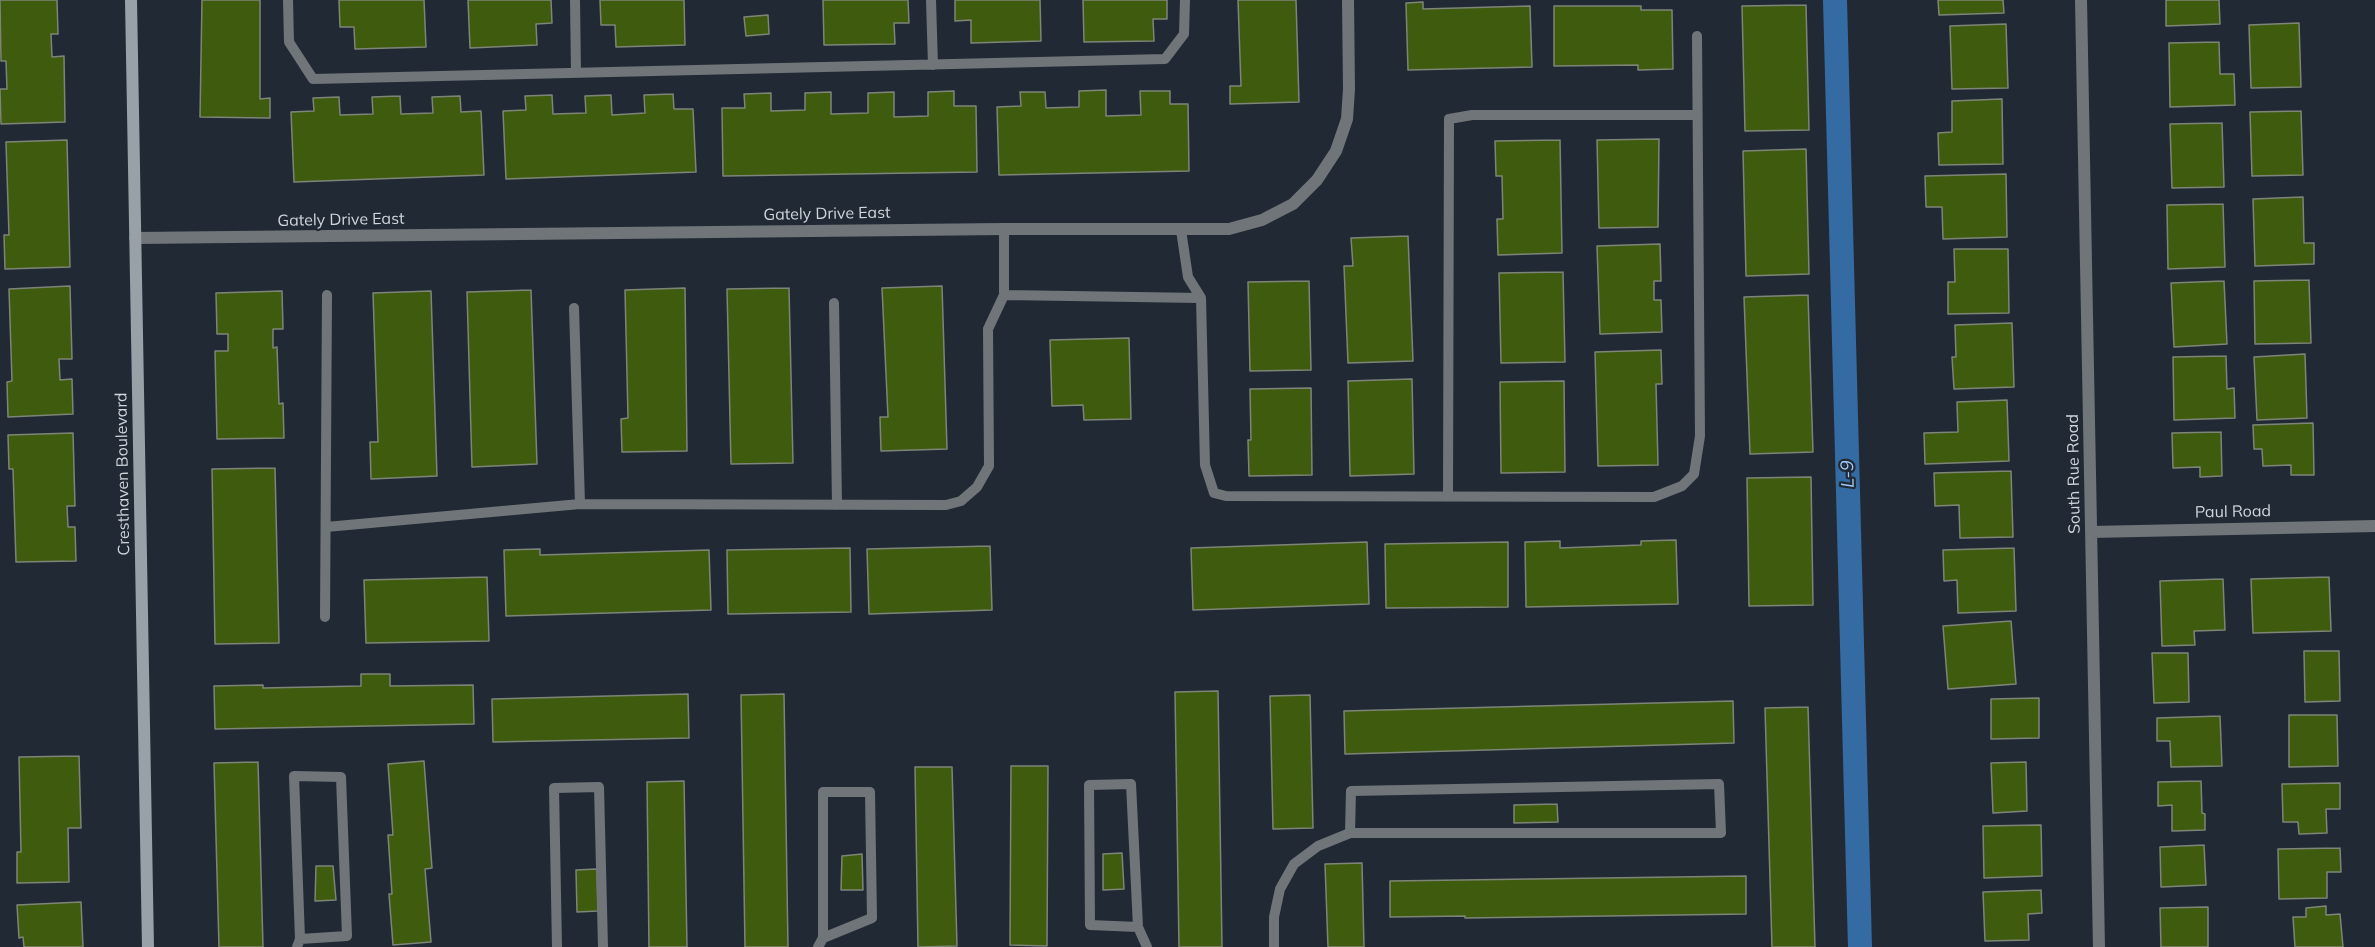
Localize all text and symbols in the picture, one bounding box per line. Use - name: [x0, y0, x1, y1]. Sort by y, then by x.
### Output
- street label: Gately Drive East: [763, 203, 891, 225]
- street label: Gately Drive East: [277, 209, 405, 231]
- street label: Cresthaven Boulevard: [112, 392, 134, 556]
- street label: South Rue Road: [2063, 414, 2085, 534]
- water label: L-9: [1837, 460, 1859, 488]
- street label: Paul Road: [2195, 502, 2271, 522]

